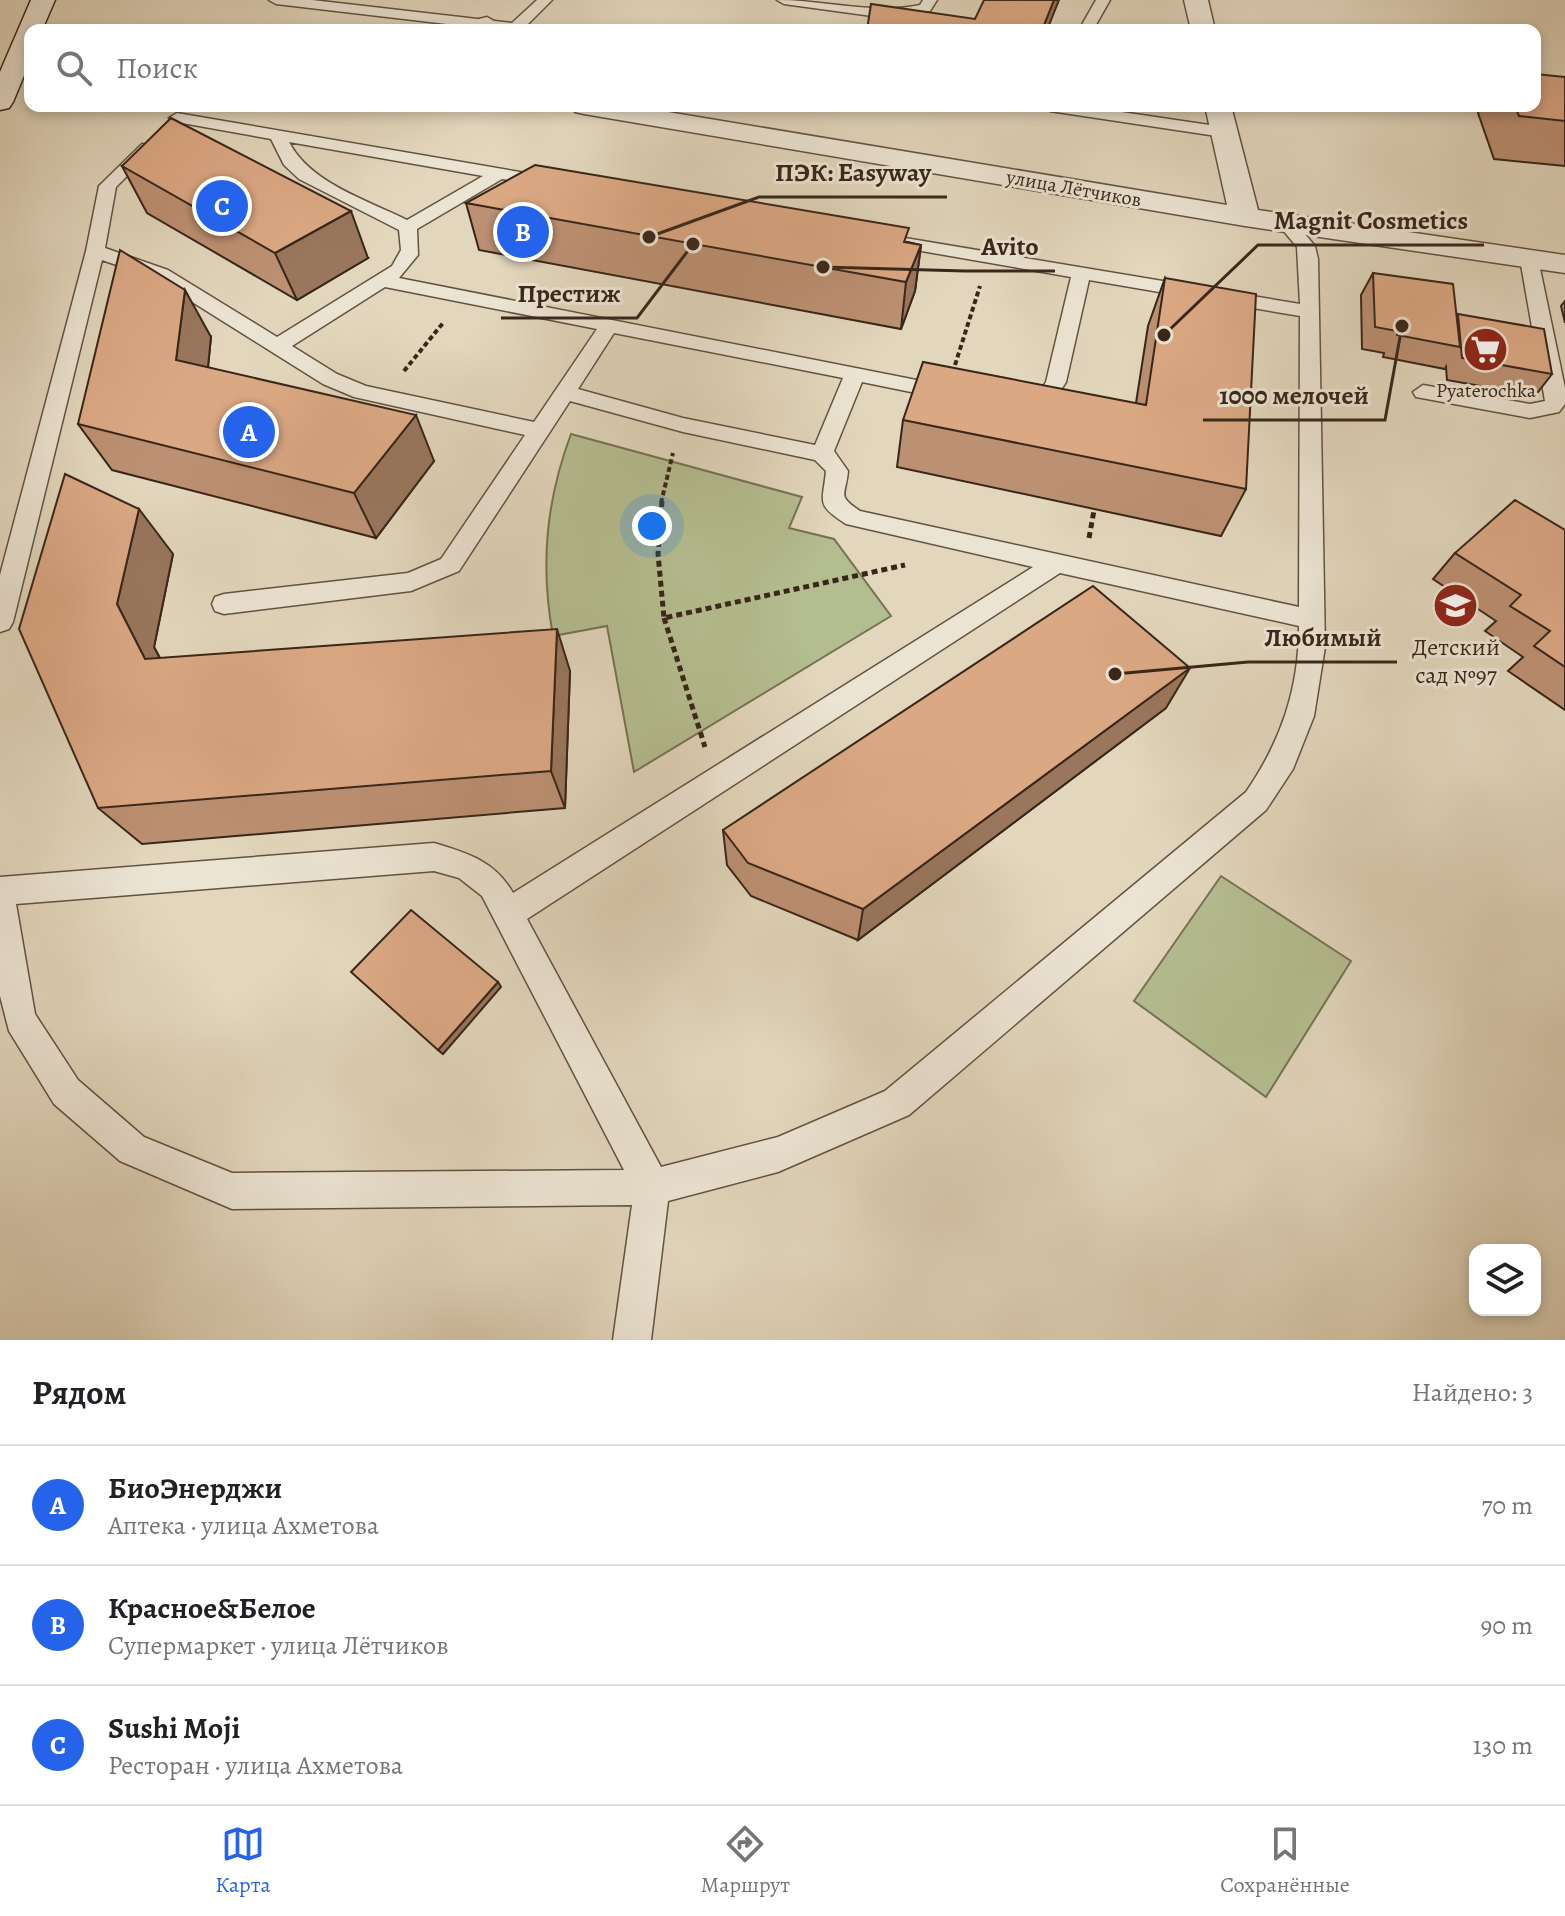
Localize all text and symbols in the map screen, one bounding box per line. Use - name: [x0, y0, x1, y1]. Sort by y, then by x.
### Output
- search box: [24, 24, 1541, 112]
- icon: search: [52, 46, 96, 90]
- text: Поиск: [116, 48, 198, 88]
- callout: ПЭК: Easyway: [759, 147, 947, 197]
- text: ПЭК: Easyway: [775, 155, 932, 190]
- street label: улица Лётчиков: [1003, 163, 1143, 214]
- pin: C: [196, 176, 248, 236]
- callout: Magnit Cosmetics: [1258, 195, 1484, 245]
- pin: B: [497, 202, 549, 262]
- text: Magnit Cosmetics: [1274, 203, 1468, 238]
- callout: Avito: [965, 221, 1055, 271]
- text: Avito: [980, 229, 1039, 264]
- callout: Престиж: [501, 268, 637, 318]
- text: Престиж: [517, 276, 621, 311]
- supermarket icon: Pyaterochka: [1462, 326, 1510, 374]
- callout: 1000 мелочей: [1203, 370, 1385, 420]
- place label: Pyaterochka: [1436, 377, 1537, 404]
- text: 1000 мелочей: [1219, 378, 1369, 413]
- pin: A: [223, 402, 275, 462]
- your location: [632, 506, 672, 546]
- school or university icon: Детский сад №97: [1432, 581, 1480, 629]
- callout: Любимый: [1248, 612, 1397, 662]
- text: Любимый: [1264, 620, 1382, 655]
- place label: Детский сад №97: [1412, 631, 1500, 691]
- map controls: [1469, 1244, 1541, 1316]
- button: layers: [1469, 1244, 1541, 1316]
- text: Рядом: [32, 1369, 126, 1416]
- text: Найдено: 3: [1412, 1375, 1533, 1410]
- text: БиоЭнерджи: [108, 1468, 282, 1508]
- text: A: [50, 1488, 66, 1523]
- text: 70 m: [1481, 1488, 1533, 1523]
- text: Аптека · улица Ахметова: [108, 1508, 379, 1543]
- text: Красное&Белое: [108, 1588, 316, 1628]
- text: B: [50, 1608, 66, 1643]
- text: 90 m: [1481, 1608, 1533, 1643]
- text: Супермаркет · улица Лётчиков: [108, 1628, 449, 1663]
- text: Sushi Moji: [108, 1708, 240, 1748]
- text: C: [50, 1728, 66, 1763]
- text: 130 m: [1473, 1728, 1533, 1763]
- text: Ресторан · улица Ахметова: [108, 1748, 403, 1783]
- tab: Карта: [215, 1822, 271, 1900]
- tab: Маршрут: [701, 1822, 790, 1900]
- tab: Сохранённые: [1220, 1822, 1350, 1900]

